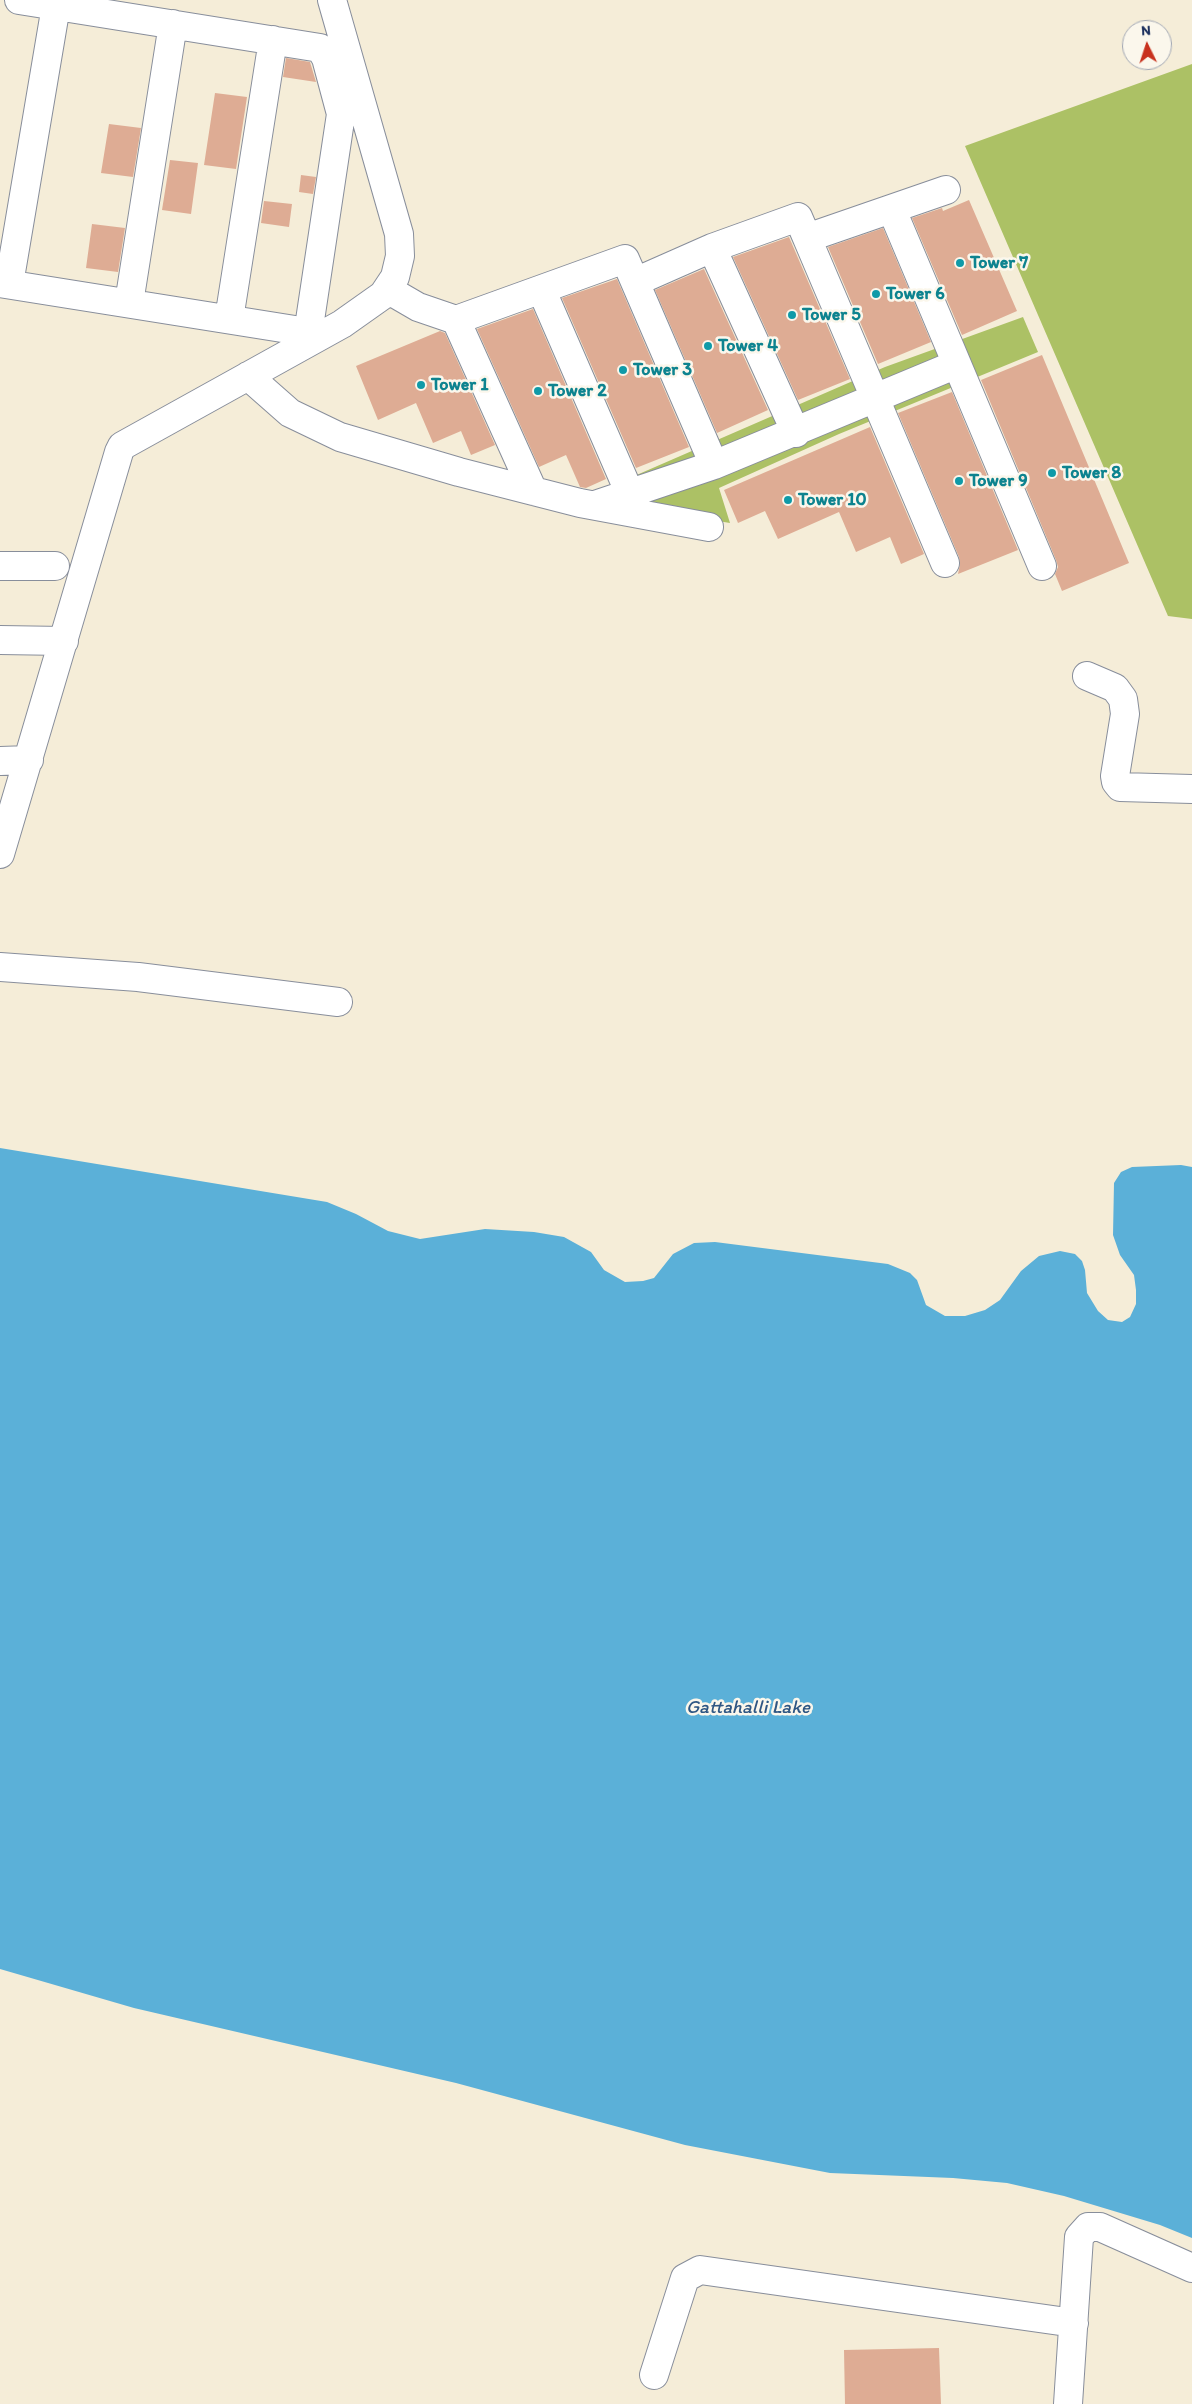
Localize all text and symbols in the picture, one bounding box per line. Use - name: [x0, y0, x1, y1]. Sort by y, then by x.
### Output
- north arrow: [1122, 20, 1172, 70]
- text: N: [1141, 22, 1151, 39]
- place label: Tower 7: [970, 252, 1028, 274]
- marker: Tower 7: [954, 257, 966, 269]
- place label: Tower 6: [886, 283, 945, 305]
- marker: Tower 6: [870, 288, 882, 300]
- place label: Tower 5: [802, 304, 861, 326]
- marker: Tower 5: [786, 309, 798, 321]
- place label: Tower 4: [718, 335, 778, 357]
- marker: Tower 4: [702, 340, 714, 352]
- place label: Tower 3: [633, 359, 692, 381]
- marker: Tower 3: [617, 364, 629, 376]
- place label: Tower 1: [431, 374, 489, 396]
- marker: Tower 1: [415, 379, 427, 391]
- place label: Tower 2: [548, 380, 607, 402]
- marker: Tower 2: [532, 385, 544, 397]
- place label: Tower 8: [1062, 462, 1121, 484]
- marker: Tower 8: [1046, 467, 1058, 479]
- place label: Tower 9: [969, 470, 1028, 492]
- marker: Tower 9: [953, 475, 965, 487]
- place label: Tower 10: [798, 489, 867, 511]
- marker: Tower 10: [782, 494, 794, 506]
- water label: Gattahalli Lake: [686, 1697, 810, 1719]

